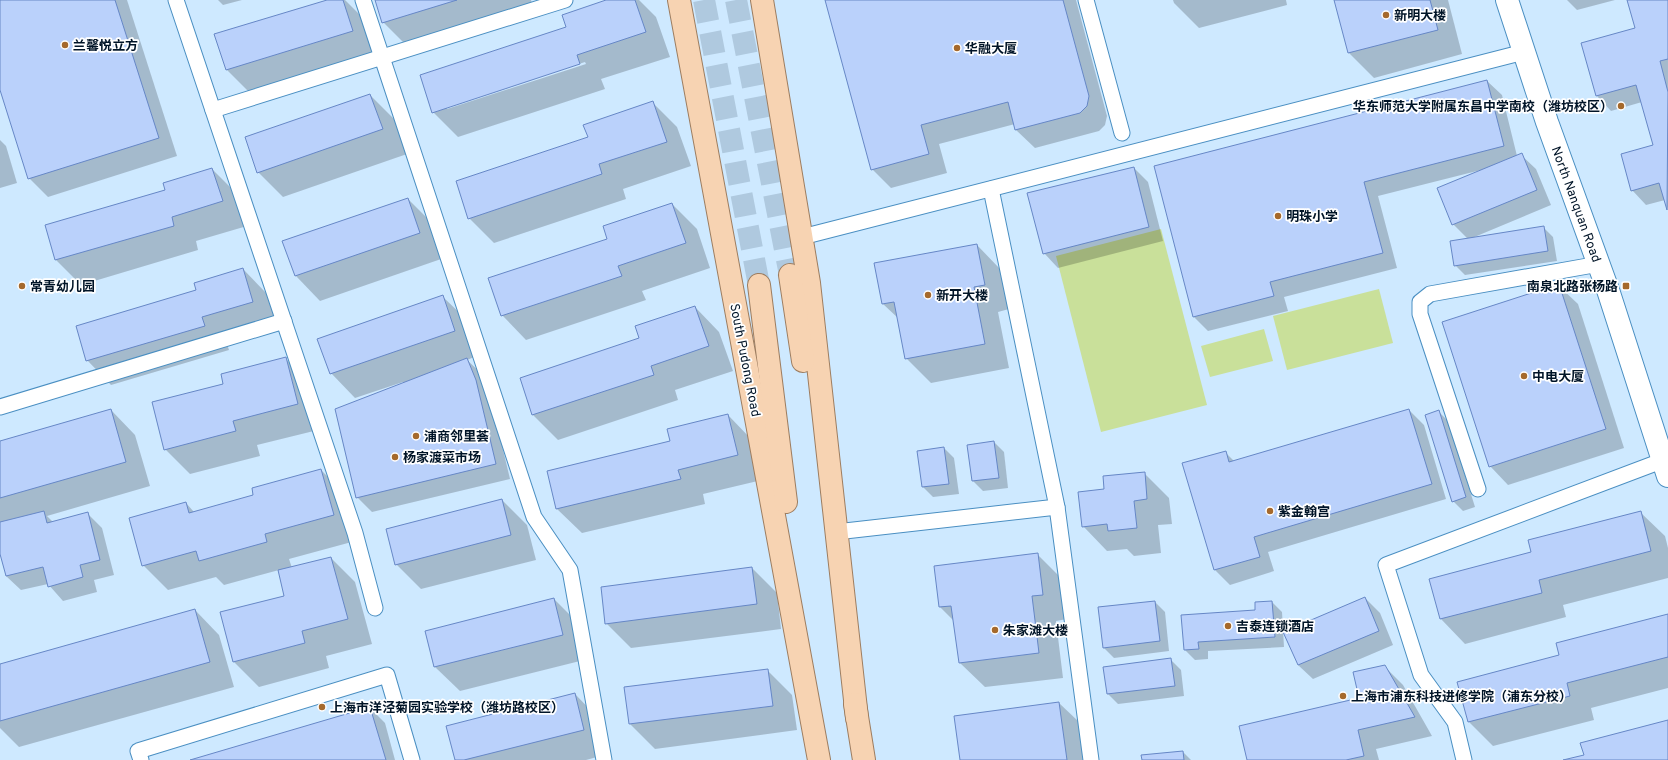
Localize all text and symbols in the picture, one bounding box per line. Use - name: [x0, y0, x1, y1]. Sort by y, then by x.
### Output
- place label: 新明大楼: [1394, 8, 1446, 25]
- marker: 新明大楼: [1381, 10, 1391, 20]
- place label: 兰馨·悦立方: [73, 38, 138, 55]
- marker: 兰馨·悦立方: [60, 40, 70, 50]
- place label: 华融大厦: [965, 41, 1017, 58]
- marker: 华融大厦: [952, 43, 962, 53]
- place label: 华东师范大学附属东昌中学南校（潍坊校区）: [1353, 99, 1613, 116]
- marker: 华东师范大学附属东昌中学南校（潍坊校区）: [1616, 101, 1626, 111]
- street label: North Nanquan Road: [1547, 145, 1604, 265]
- place label: 明珠小学: [1286, 209, 1338, 226]
- marker: 明珠小学: [1273, 211, 1283, 221]
- place label: 常青幼儿园: [30, 279, 95, 296]
- place label: 南泉北路张杨路: [1527, 279, 1618, 296]
- marker: 常青幼儿园: [17, 281, 27, 291]
- marker: 南泉北路张杨路: [1621, 281, 1631, 291]
- place label: 新开大楼: [936, 288, 988, 305]
- marker: 新开大楼: [923, 290, 933, 300]
- street label: South Pudong Road: [725, 302, 763, 418]
- place label: 中电大厦: [1532, 370, 1584, 386]
- marker: 中电大厦: [1519, 371, 1529, 381]
- place label: 浦商邻里荟: [424, 429, 489, 446]
- marker: 浦商邻里荟: [411, 431, 421, 441]
- place label: 杨家渡菜市场: [403, 450, 481, 467]
- marker: 杨家渡菜市场: [390, 452, 400, 462]
- place label: 紫金翰宫: [1278, 504, 1330, 521]
- marker: 紫金翰宫: [1265, 506, 1275, 516]
- place label: 吉泰连锁酒店: [1236, 619, 1314, 636]
- marker: 吉泰连锁酒店: [1223, 621, 1233, 631]
- place label: 朱家滩大楼: [1003, 623, 1068, 640]
- marker: 朱家滩大楼: [990, 625, 1000, 635]
- place label: 上海市浦东科技进修学院（浦东分校）: [1351, 689, 1572, 706]
- marker: 上海市浦东科技进修学院（浦东分校）: [1338, 691, 1348, 701]
- place label: 上海市洋泾菊园实验学校（潍坊路校区）: [330, 700, 564, 717]
- marker: 上海市洋泾菊园实验学校（潍坊路校区）: [317, 702, 327, 712]

